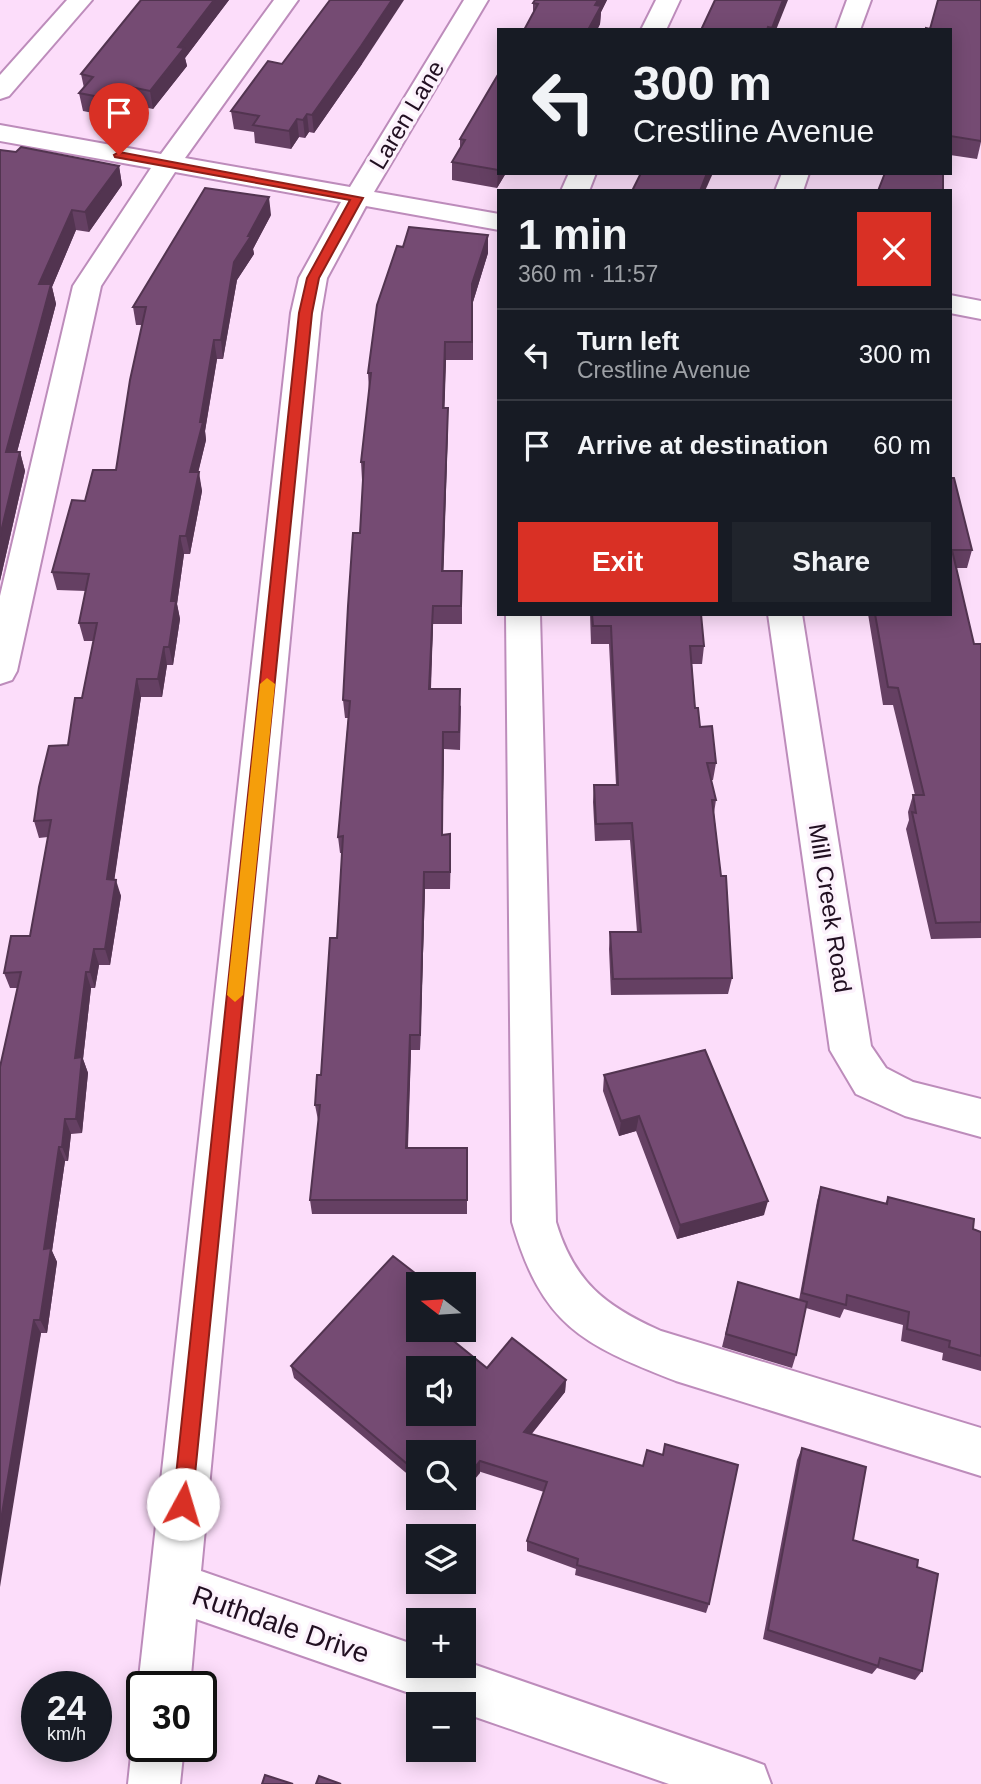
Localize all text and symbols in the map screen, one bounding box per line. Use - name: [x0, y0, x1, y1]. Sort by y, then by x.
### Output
- street label: Laren Lane: [364, 56, 449, 174]
- icon: left: [518, 56, 609, 147]
- text: 300 m: [633, 56, 772, 110]
- pin: [89, 83, 149, 155]
- icon: arrive: [100, 94, 138, 132]
- text: Crestline Avenue: [633, 113, 874, 149]
- text: 1 min: [518, 211, 628, 258]
- button: close: [857, 212, 931, 286]
- text: 360 m · 11:57: [518, 261, 658, 287]
- text: Turn left: [577, 326, 679, 356]
- icon: left: [518, 336, 556, 374]
- text: 300 m: [859, 339, 931, 369]
- text: Crestline Avenue: [577, 357, 750, 383]
- icon: arrive: [518, 427, 556, 465]
- text: Arrive at destination: [577, 430, 828, 460]
- text: 60 m: [873, 430, 931, 460]
- button: Exit: [518, 522, 718, 602]
- button: Share: [732, 522, 931, 602]
- street label: Mill Creek Road: [804, 822, 857, 994]
- north arrow: [406, 1272, 476, 1342]
- map controls: [406, 1272, 476, 1762]
- button: sound: [406, 1356, 476, 1426]
- button: search: [406, 1440, 476, 1510]
- position arrow: [146, 1467, 220, 1541]
- button: layers: [406, 1524, 476, 1594]
- street label: Ruthdale Drive: [188, 1580, 373, 1669]
- button: +: [406, 1608, 476, 1678]
- speed limit sign: 30: [126, 1671, 217, 1762]
- text: 24: [47, 1688, 86, 1727]
- button: −: [406, 1692, 476, 1762]
- text: km/h: [47, 1724, 86, 1744]

